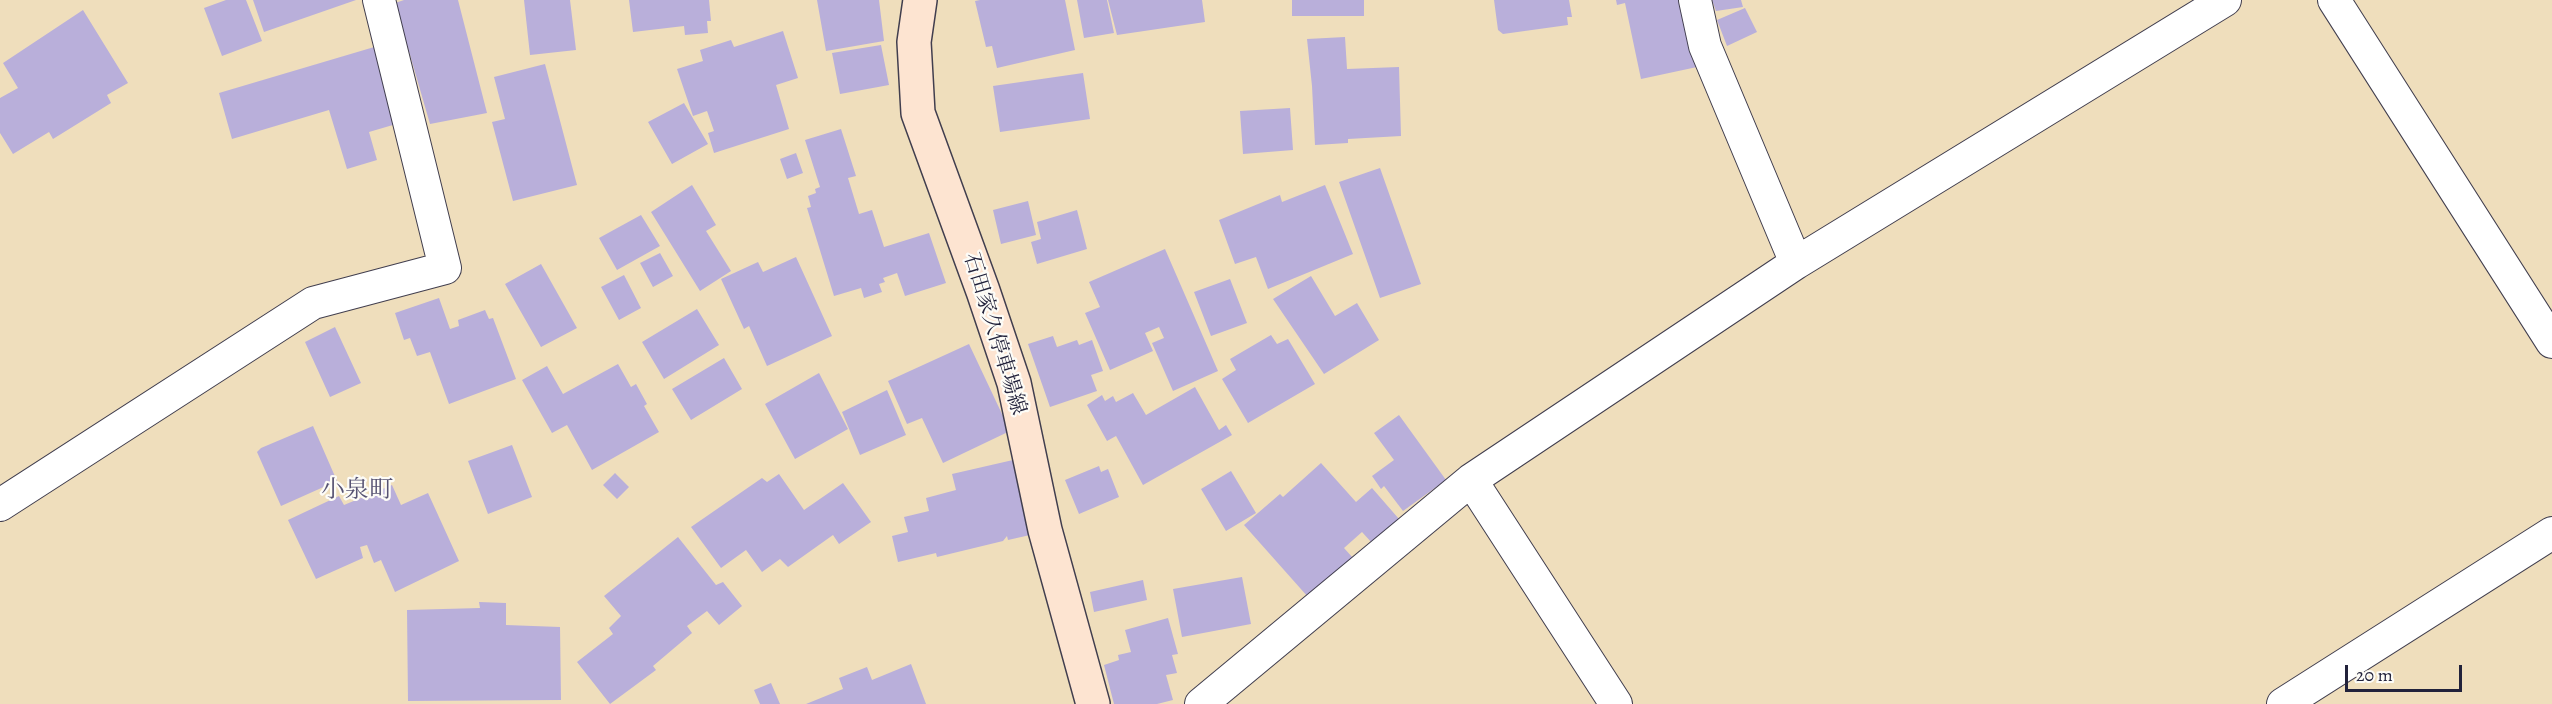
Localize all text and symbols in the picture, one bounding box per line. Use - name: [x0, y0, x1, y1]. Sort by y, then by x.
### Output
- street label: 石田家久停車場線: [957, 250, 1031, 418]
- district label: 小泉町: [321, 477, 393, 505]
- scale bar: [2348, 653, 2465, 691]
- text: 20 m: [2356, 663, 2393, 687]

